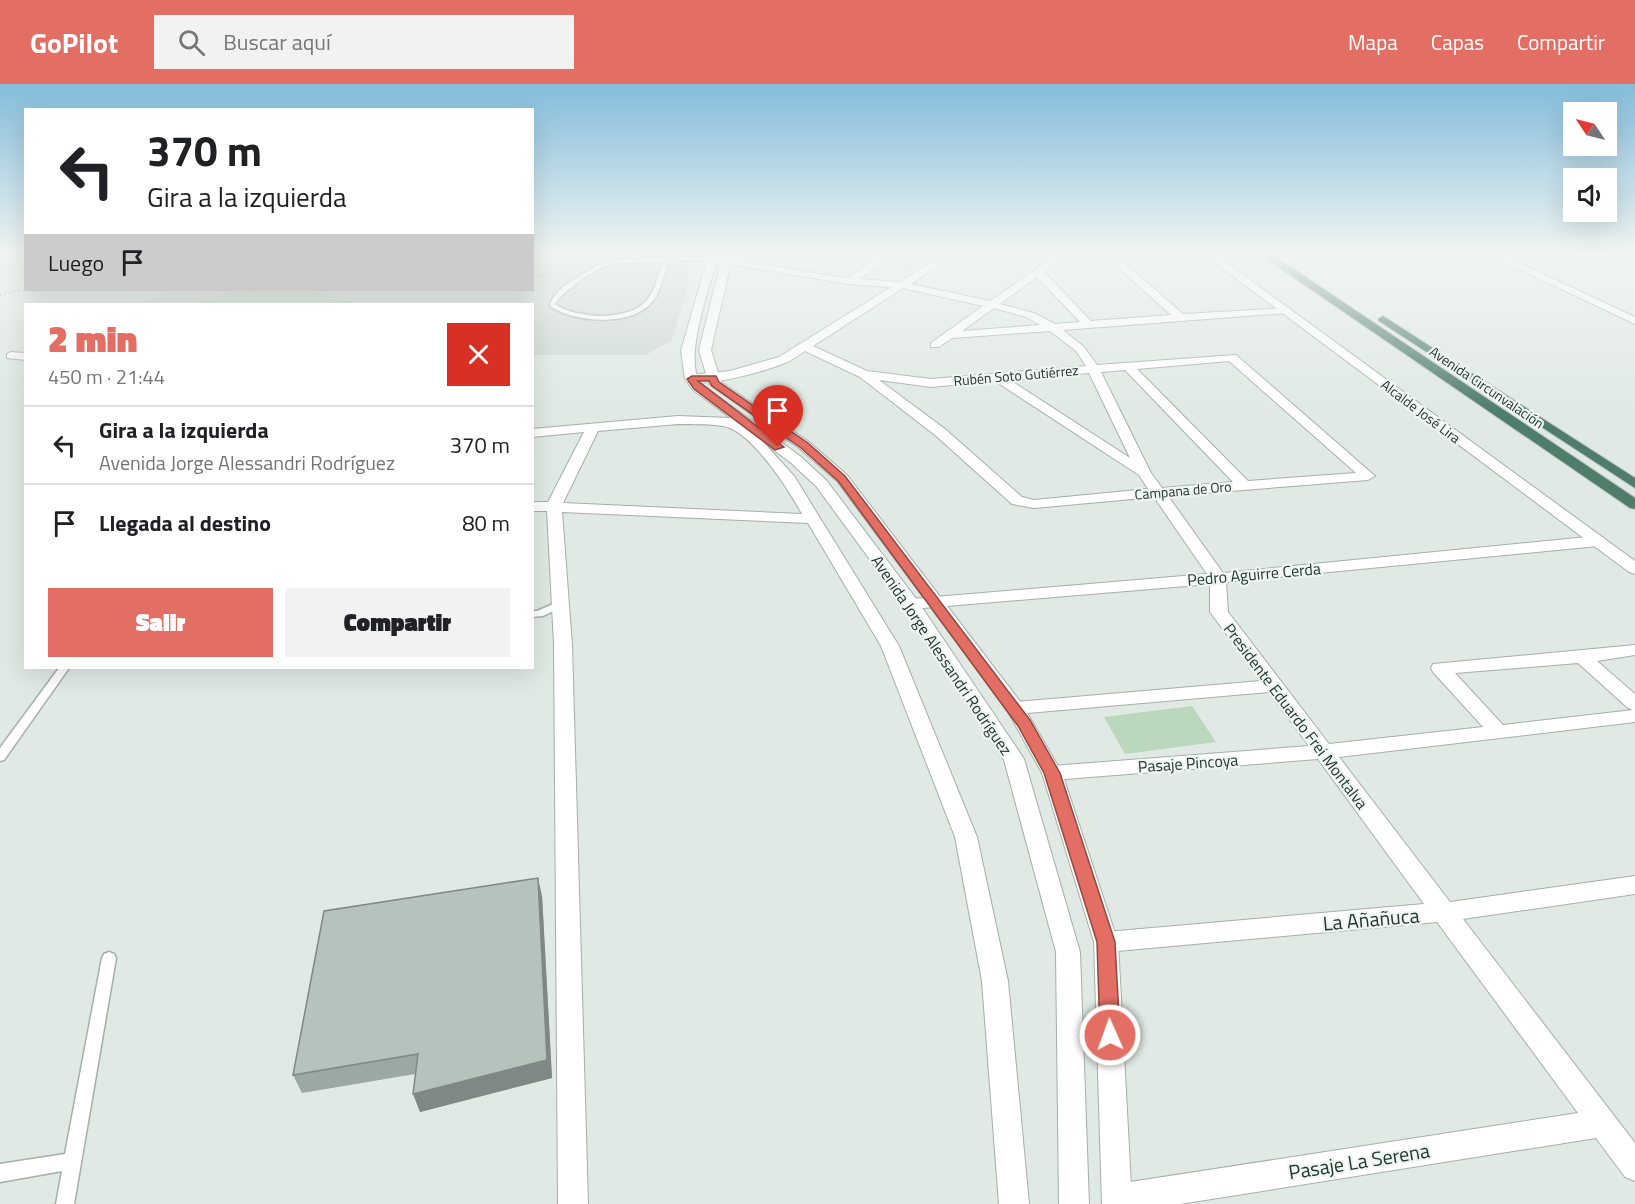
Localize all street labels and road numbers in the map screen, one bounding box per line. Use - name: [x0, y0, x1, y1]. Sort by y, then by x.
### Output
- street label: Avenida Circunvalación: [1425, 341, 1549, 433]
- street label: Rubén Soto Gutiérrez: [953, 359, 1079, 391]
- street label: Alcalde José Lira: [1377, 374, 1465, 448]
- street label: Campana de Oro: [1134, 475, 1232, 505]
- street label: Avenida Jorge Alessandri Rodríguez: [866, 550, 1018, 760]
- street label: Pedro Aguirre Cerda: [1186, 556, 1322, 592]
- street label: Presidente Eduardo Frei Montalva: [1218, 618, 1374, 814]
- street label: Pasaje Pincoya: [1137, 748, 1239, 778]
- street label: La Añañuca: [1321, 899, 1421, 939]
- street label: Pasaje La Serena: [1286, 1135, 1432, 1187]

